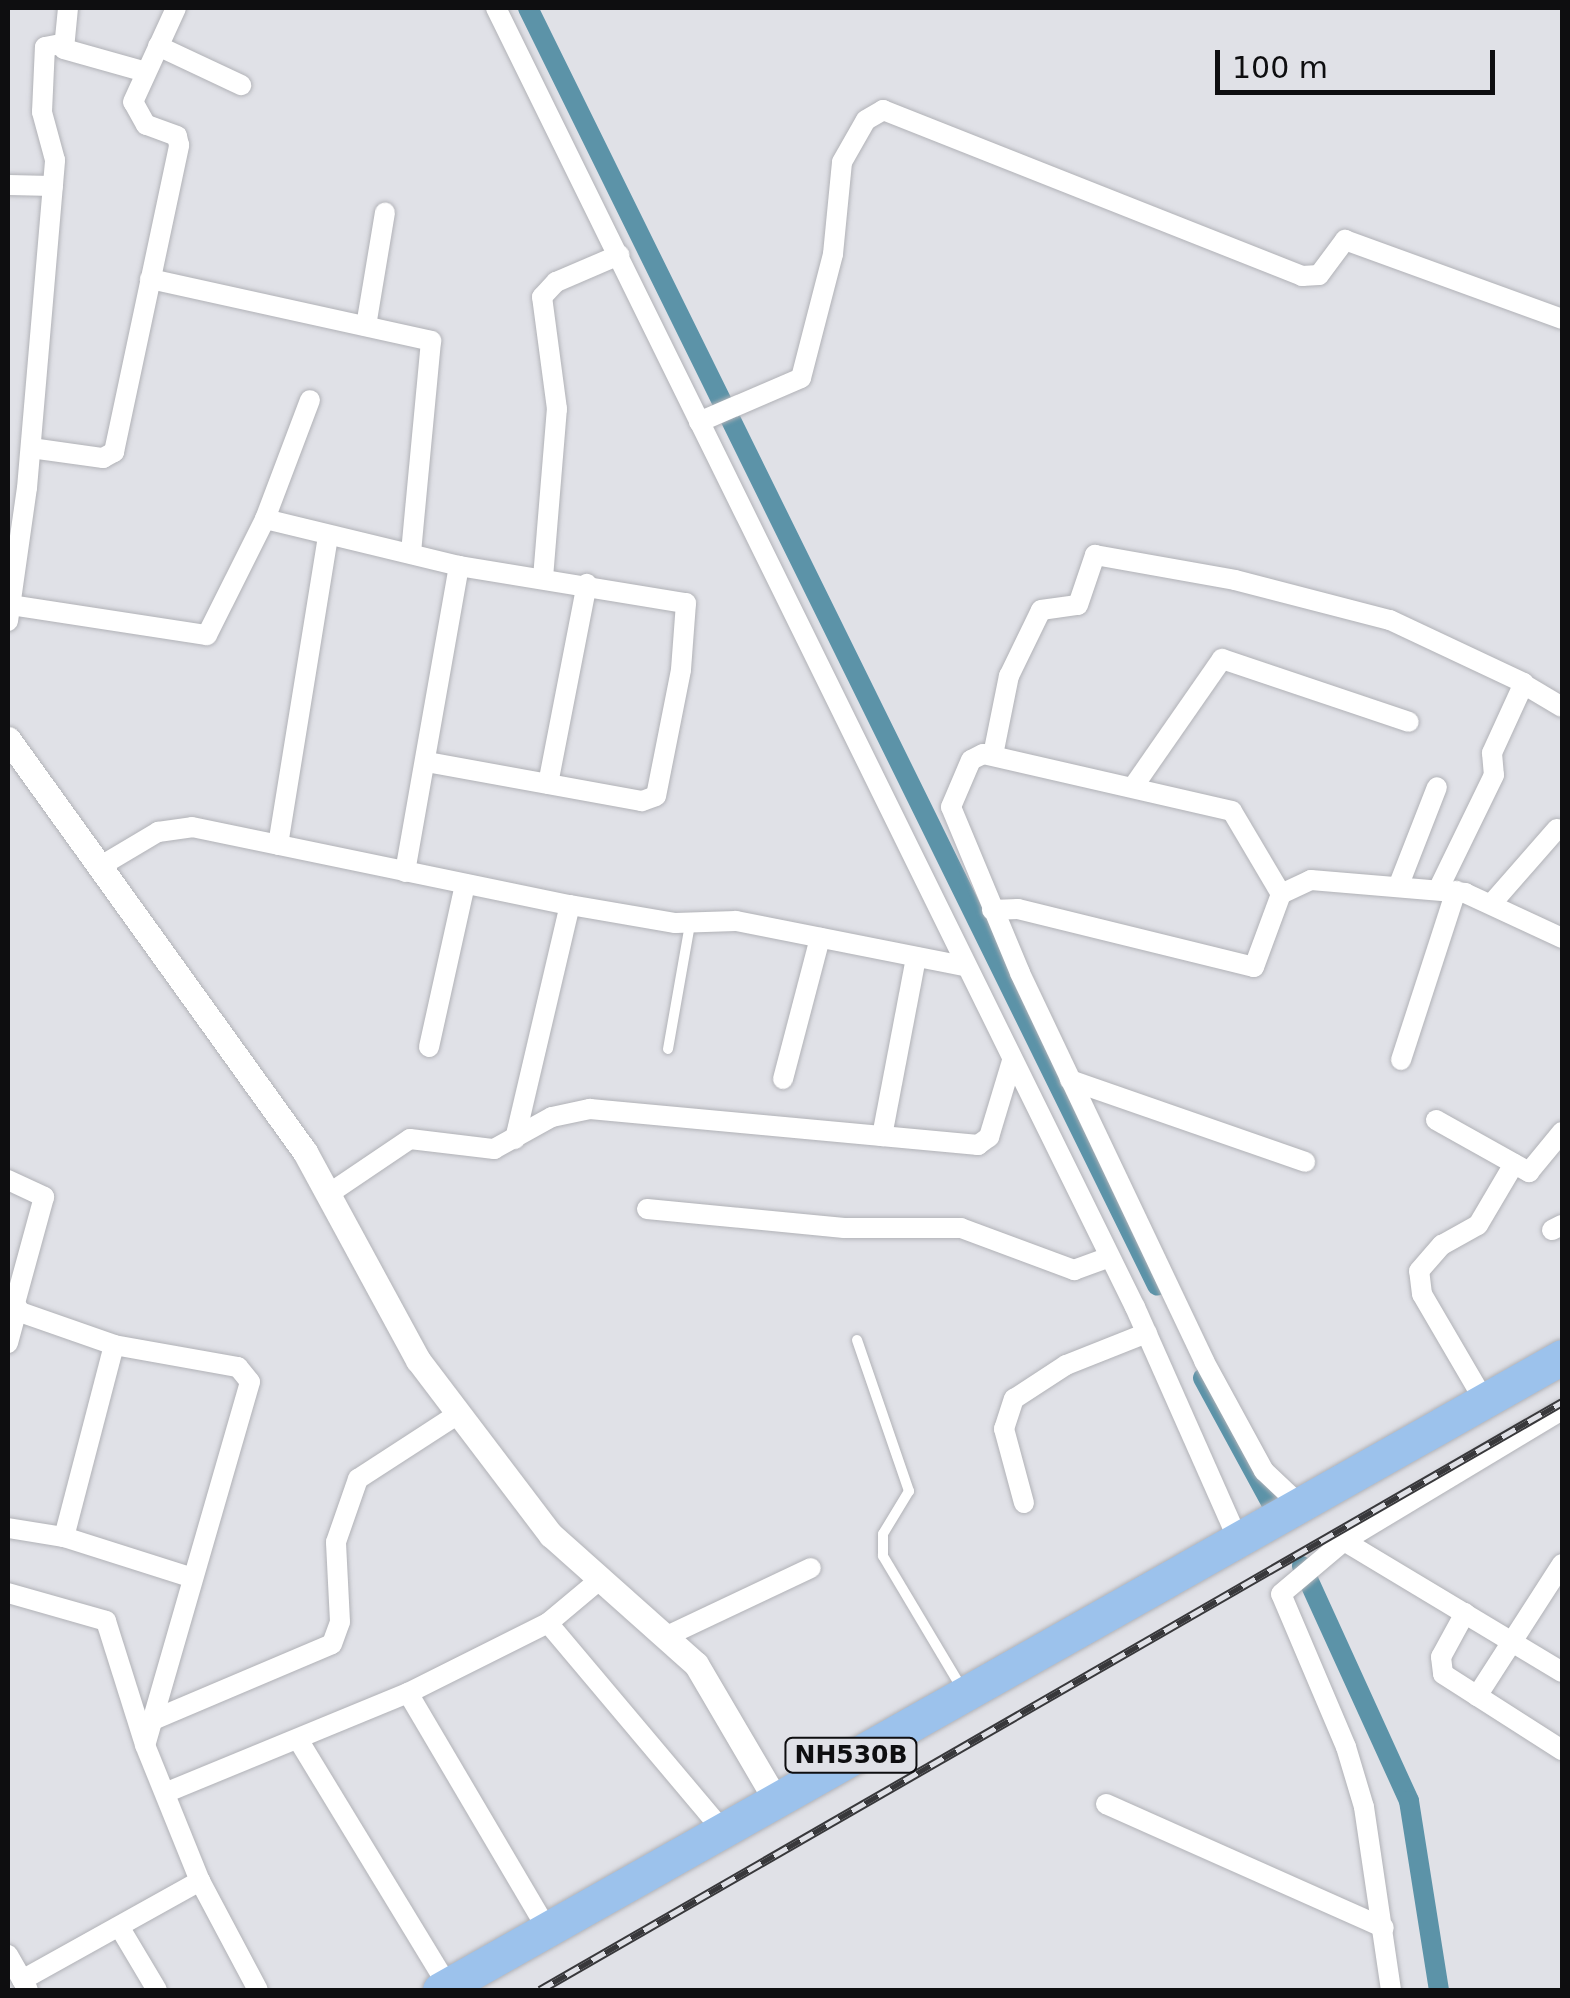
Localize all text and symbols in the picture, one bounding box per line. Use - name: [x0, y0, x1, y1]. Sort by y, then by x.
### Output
- scale bar: [1220, 30, 1500, 92]
- text: 100 m: [1232, 50, 1328, 85]
- road number: NH530B: [784, 1735, 918, 1775]

